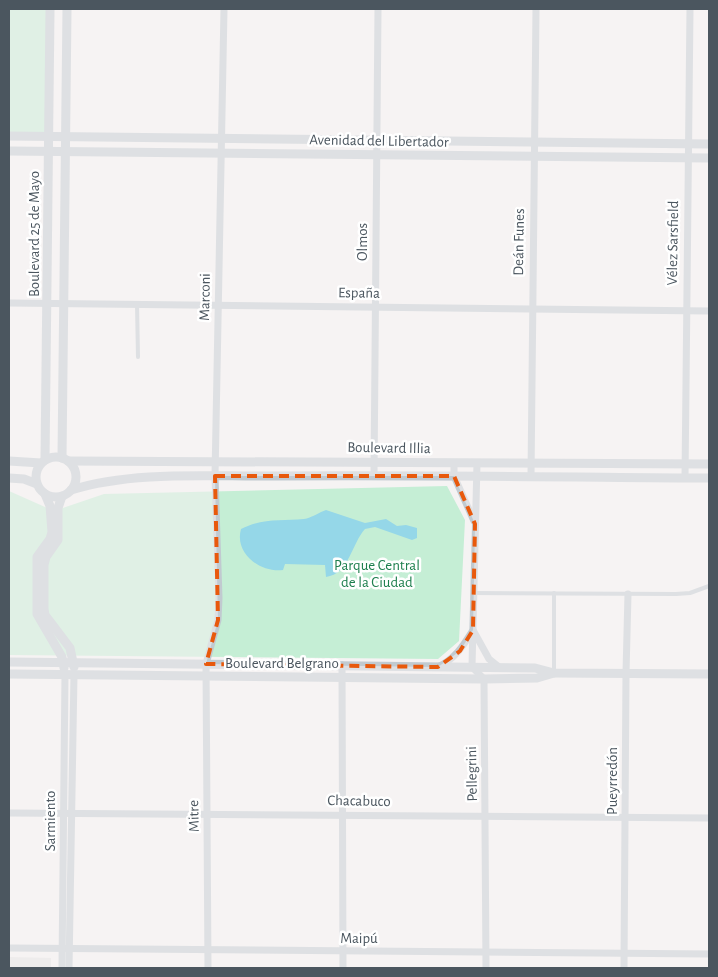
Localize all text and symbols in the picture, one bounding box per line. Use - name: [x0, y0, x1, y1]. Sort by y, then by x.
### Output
- street label: Avenidad del Libertador: [309, 132, 449, 150]
- street label: Boulevard 25 de Mayo: [27, 171, 42, 297]
- street label: Vélez Sarsfield: [665, 200, 681, 285]
- street label: Deán Funes: [511, 208, 527, 276]
- street label: Olmos: [355, 223, 370, 261]
- street label: Marconi: [197, 273, 213, 321]
- street label: España: [338, 285, 380, 301]
- street label: Boulevard Illia: [347, 440, 431, 456]
- park label: Parque Central de la Ciudad: [334, 558, 420, 590]
- street label: Boulevard Belgrano: [225, 656, 339, 671]
- street label: Pellegrini: [464, 746, 480, 802]
- street label: Pueyrredón: [605, 747, 620, 815]
- street label: Sarmiento: [43, 791, 58, 851]
- street label: Chacabuco: [327, 793, 391, 809]
- street label: Mitre: [186, 800, 202, 832]
- street label: Maipú: [340, 931, 378, 946]

